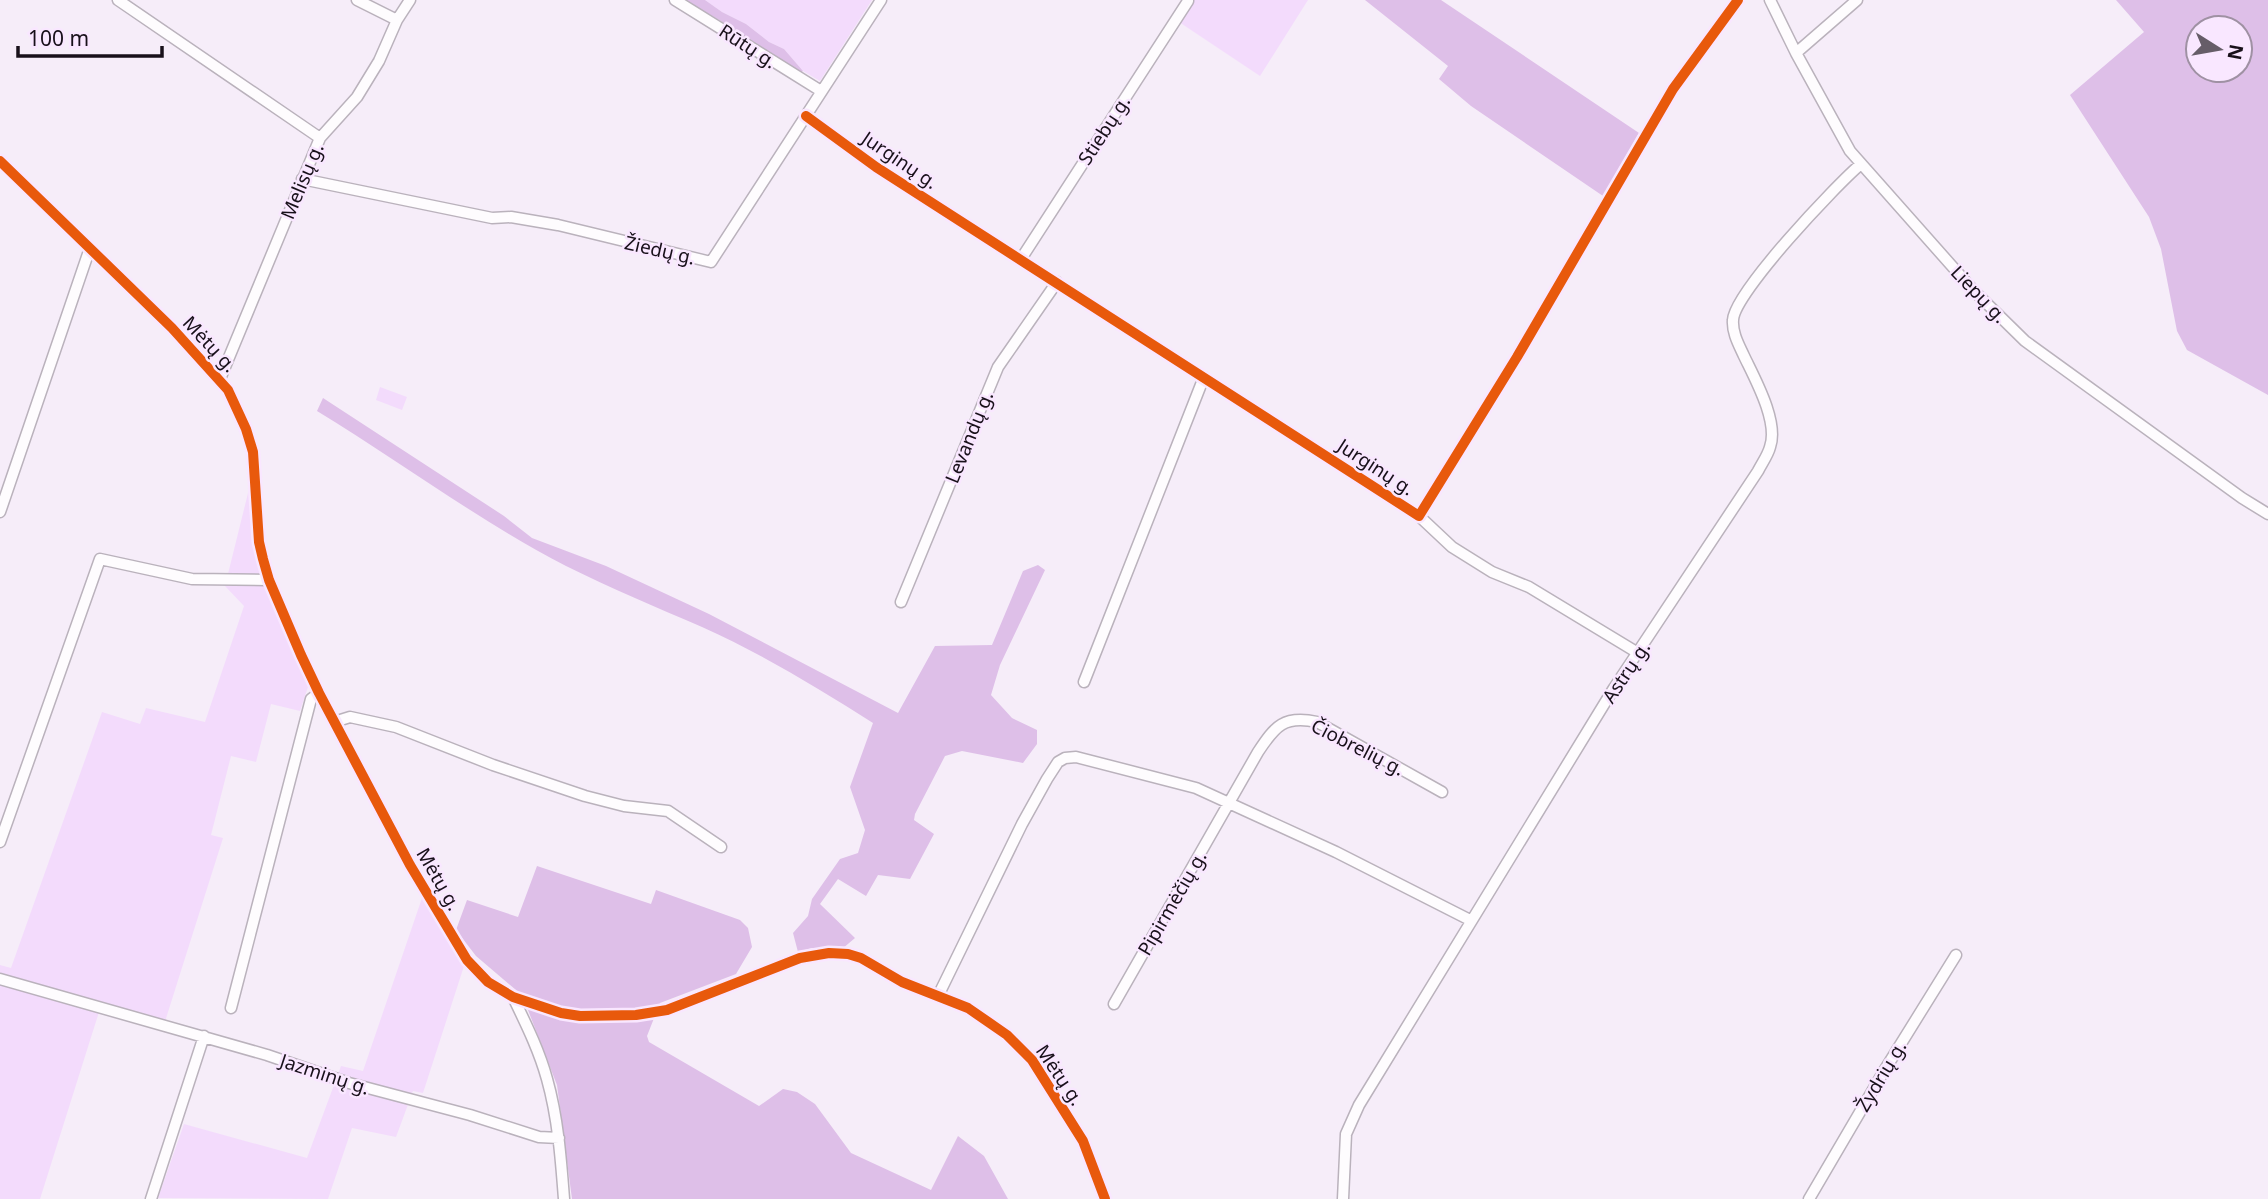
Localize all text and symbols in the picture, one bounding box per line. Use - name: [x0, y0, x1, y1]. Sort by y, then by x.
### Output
- scale bar: [18, 14, 161, 58]
- north arrow: [2184, 14, 2254, 84]
- street label: Rūtų g.: [714, 18, 782, 74]
- text: 100 m: [28, 24, 89, 52]
- text: N: [2221, 42, 2250, 62]
- street label: Stiebų g.: [1072, 90, 1136, 170]
- street label: Jurginų g.: [855, 124, 943, 195]
- street label: Melisų g.: [274, 139, 330, 223]
- street label: Žiedų g.: [622, 229, 698, 271]
- street label: Liepų g.: [1945, 260, 2013, 328]
- street label: Mėtų g.: [177, 310, 243, 378]
- street label: Levandų g.: [939, 387, 999, 487]
- street label: Jurginų g.: [1331, 431, 1419, 501]
- street label: Astrų g.: [1596, 636, 1656, 708]
- street label: Čiobrelių g.: [1307, 712, 1409, 782]
- street label: Mėtų g.: [411, 843, 467, 915]
- street label: Pipirmėčių g.: [1132, 846, 1212, 960]
- street label: Žydrių g.: [1850, 1036, 1912, 1116]
- street label: Mėtų g.: [1030, 1039, 1090, 1111]
- street label: Jazminų g.: [275, 1047, 373, 1101]

